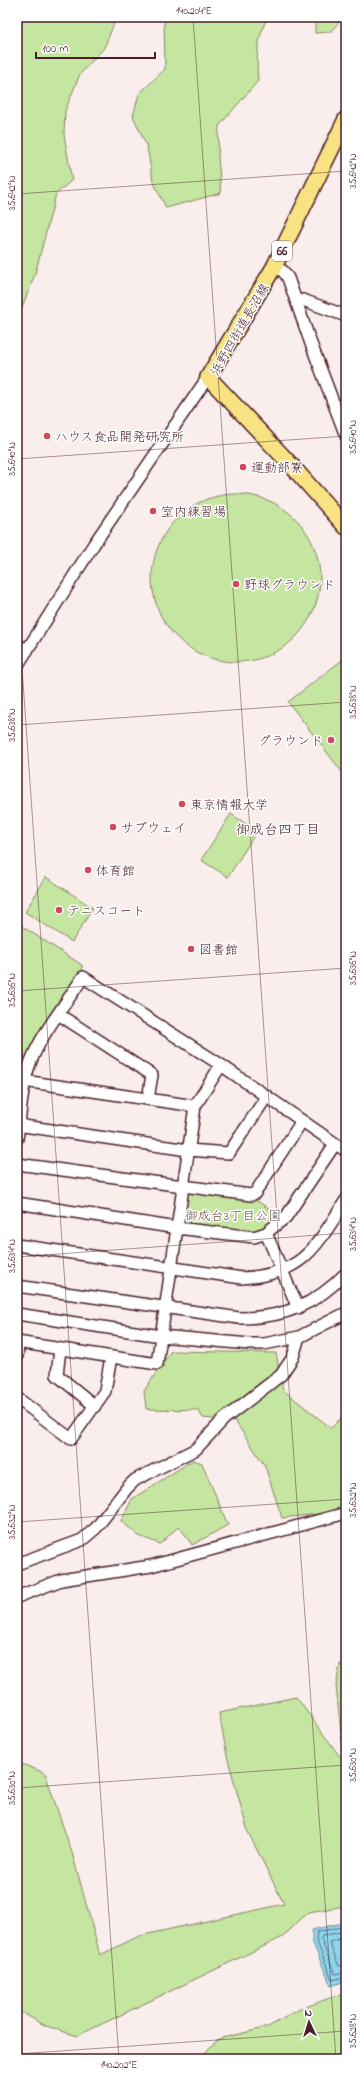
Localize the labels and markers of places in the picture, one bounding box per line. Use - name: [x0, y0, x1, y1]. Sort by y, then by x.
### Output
- place label: ハウス食品開発研究所: [55, 428, 184, 447]
- marker: ハウス食品開発研究所: [42, 431, 52, 441]
- place label: 運動部寮: [251, 459, 303, 478]
- marker: 運動部寮: [238, 462, 248, 472]
- place label: 室内練習場: [161, 503, 226, 522]
- marker: 室内練習場: [148, 506, 158, 516]
- place label: 野球グラウンド: [244, 576, 335, 595]
- marker: 野球グラウンド: [231, 579, 241, 589]
- place label: グラウンド: [258, 732, 323, 751]
- marker: グラウンド: [326, 735, 336, 745]
- place label: 東京情報大学: [190, 796, 268, 815]
- marker: 東京情報大学: [177, 799, 187, 809]
- place label: サブウェイ: [121, 819, 186, 838]
- marker: サブウェイ: [108, 822, 118, 832]
- place label: 体育館: [96, 862, 135, 881]
- marker: 体育館: [83, 865, 93, 875]
- place label: テニスコート: [67, 902, 145, 921]
- marker: テニスコート: [54, 905, 64, 915]
- place label: 図書館: [199, 941, 238, 960]
- marker: 図書館: [186, 944, 196, 954]

